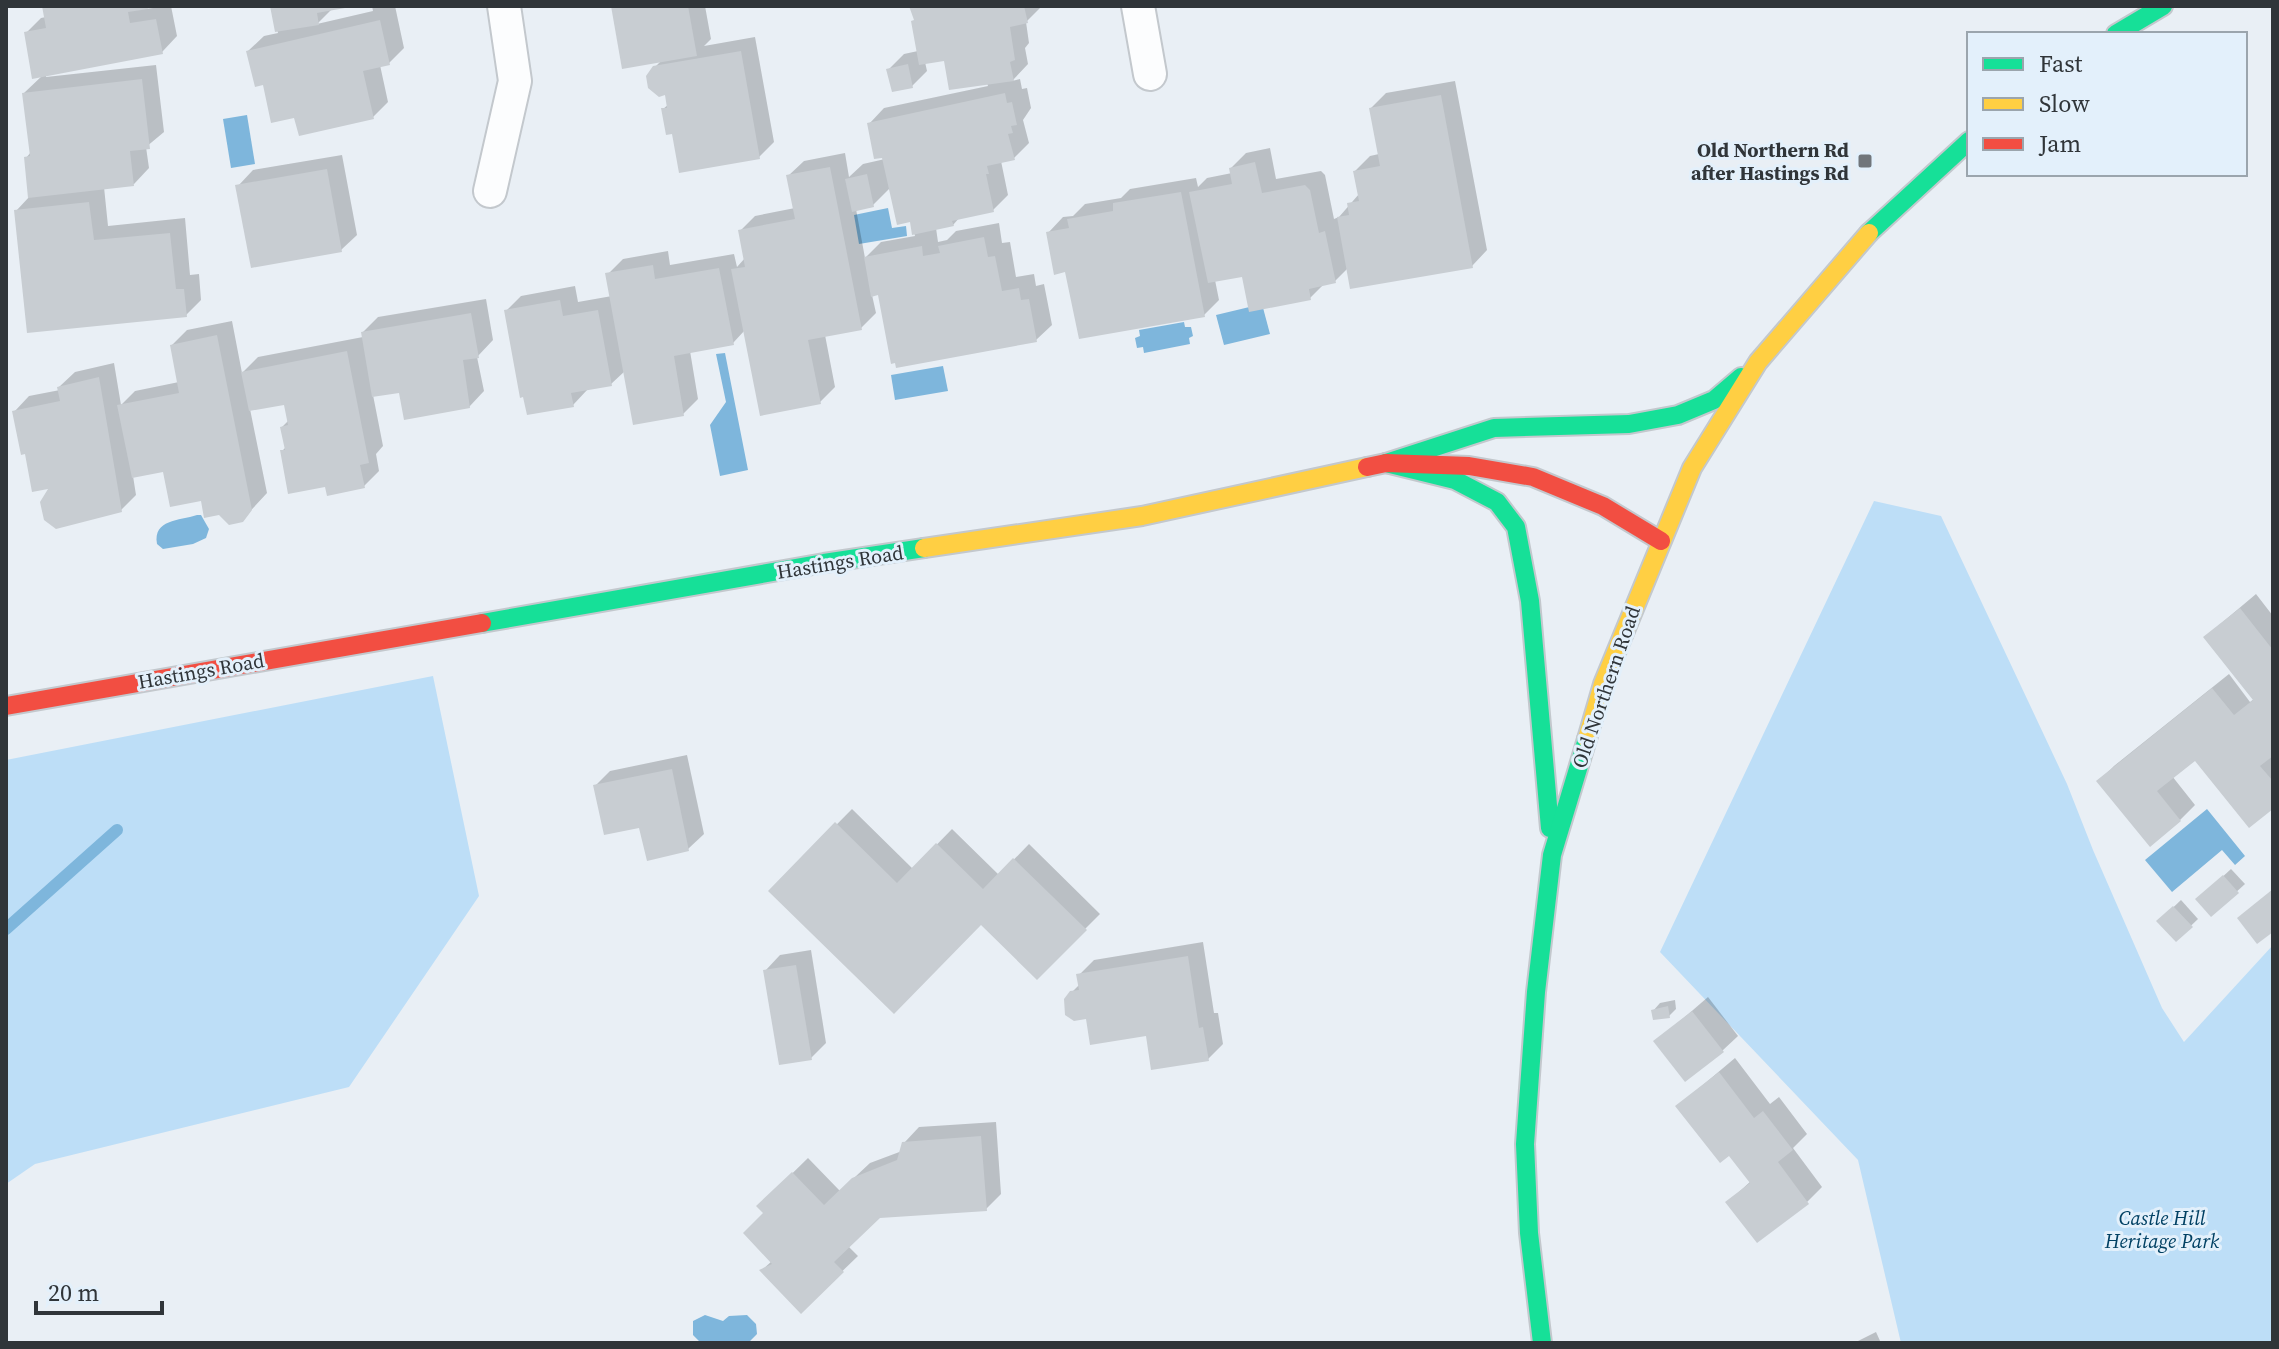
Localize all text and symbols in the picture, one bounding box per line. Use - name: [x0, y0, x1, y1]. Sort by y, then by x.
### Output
- legend: [1967, 32, 2247, 176]
- text: Fast: [2039, 47, 2083, 80]
- text: Slow: [2039, 87, 2090, 120]
- text: Jam: [2038, 127, 2081, 160]
- place label: Old Northern Rd after Hastings Rd: [1691, 136, 1849, 187]
- marker: Old Northern Rd after Hastings Rd: [1856, 152, 1874, 170]
- street label: Hastings Road: [775, 538, 906, 586]
- street label: Old Northern Road: [1565, 602, 1647, 772]
- street label: Hastings Road: [136, 646, 267, 696]
- park label: Castle Hill Heritage Park: [2104, 1204, 2220, 1255]
- scale bar: [36, 1265, 162, 1315]
- text: 20 m: [48, 1276, 99, 1309]

